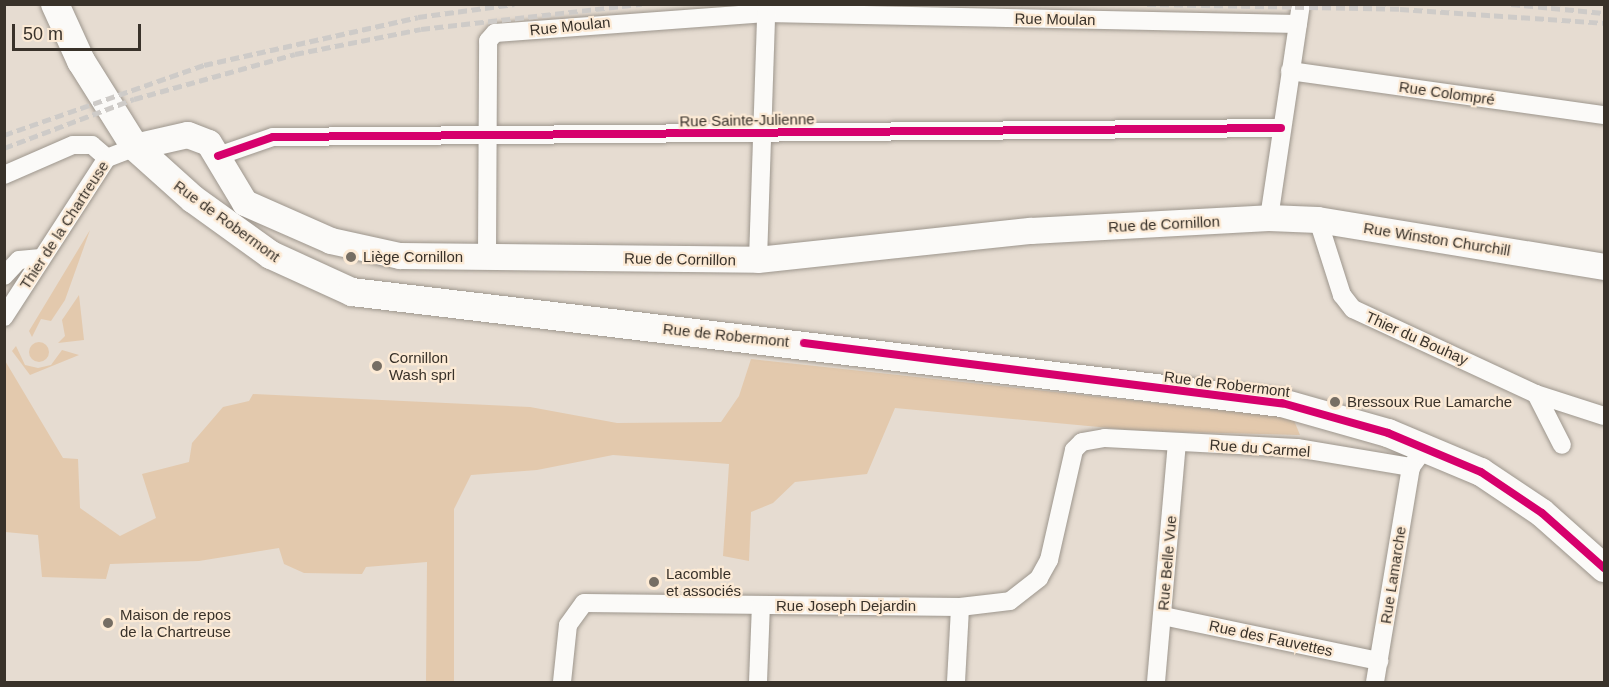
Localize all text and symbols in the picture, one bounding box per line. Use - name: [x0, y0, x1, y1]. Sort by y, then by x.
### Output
- street label: Rue Moulan: [1014, 9, 1096, 29]
- scale bar: [15, 12, 144, 50]
- street label: Rue Moulan: [529, 13, 611, 39]
- text: 50 m: [23, 24, 63, 44]
- street label: Rue Colompré: [1398, 77, 1496, 109]
- street label: Rue Sainte-Julienne: [679, 110, 815, 130]
- street label: Thier de la Chartreuse: [16, 158, 112, 292]
- street label: Rue de Robermont: [170, 176, 284, 266]
- street label: Rue de Cornillon: [1108, 212, 1220, 236]
- street label: Rue Winston Churchill: [1362, 219, 1512, 259]
- place label: Liège Cornillon: [363, 248, 463, 266]
- street label: Rue de Cornillon: [624, 249, 736, 269]
- marker: Liège Cornillon: [344, 250, 358, 264]
- street label: Thier du Bouhay: [1363, 307, 1471, 369]
- street label: Rue de Robermont: [662, 319, 790, 351]
- place label: Cornillon Wash sprl: [389, 348, 455, 383]
- marker: Cornillon Wash sprl: [370, 359, 384, 373]
- street label: Rue de Robermont: [1163, 367, 1291, 401]
- place label: Bressoux Rue Lamarche: [1347, 393, 1512, 411]
- marker: Bressoux Rue Lamarche: [1328, 395, 1342, 409]
- street label: Rue du Carmel: [1209, 436, 1311, 460]
- street label: Rue Belle Vue: [1154, 515, 1180, 611]
- street label: Rue Lamarche: [1376, 525, 1410, 625]
- place label: Lacomble et associés: [666, 564, 741, 599]
- marker: Lacomble et associés: [647, 575, 661, 589]
- street label: Rue Joseph Dejardin: [776, 597, 916, 615]
- place label: Maison de repos de la Chartreuse: [120, 605, 231, 640]
- marker: Maison de repos de la Chartreuse: [101, 616, 115, 630]
- street label: Rue des Fauvettes: [1208, 616, 1334, 660]

